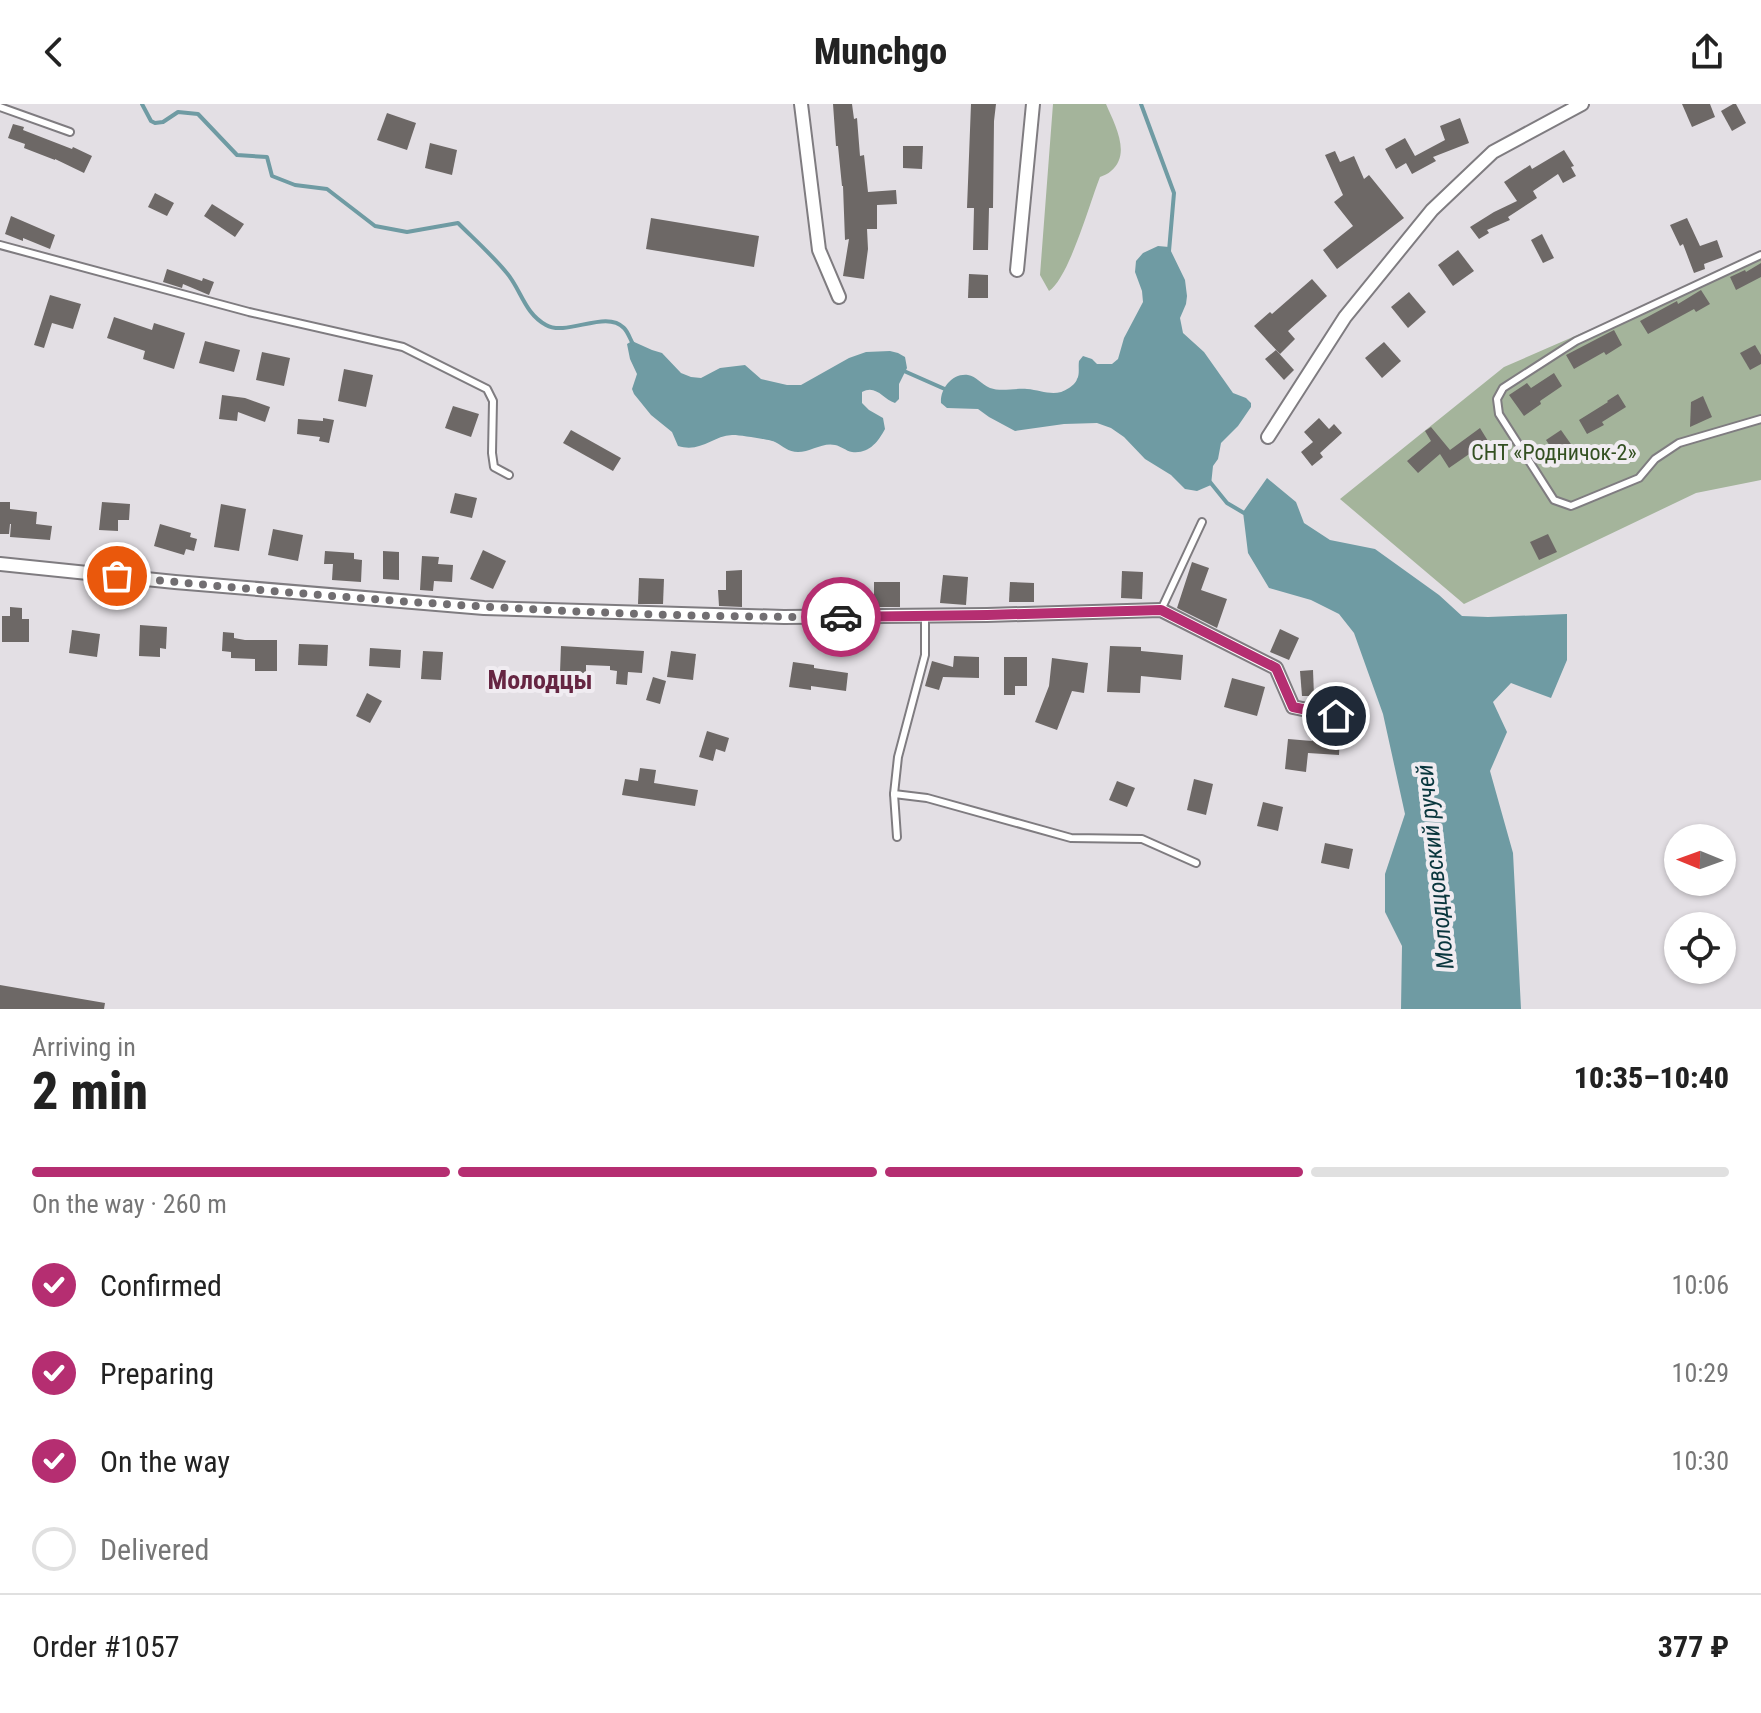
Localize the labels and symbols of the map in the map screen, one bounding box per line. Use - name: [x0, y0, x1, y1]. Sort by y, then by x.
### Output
- park label: СНТ «Родничок-2»: [1471, 440, 1637, 465]
- pin: [83, 542, 151, 610]
- courier: [801, 577, 881, 657]
- district label: Молодцы: [487, 665, 593, 695]
- pin: [1302, 682, 1370, 750]
- water label: Молодцовский ручей: [1410, 763, 1460, 971]
- north arrow: [1664, 824, 1736, 896]

